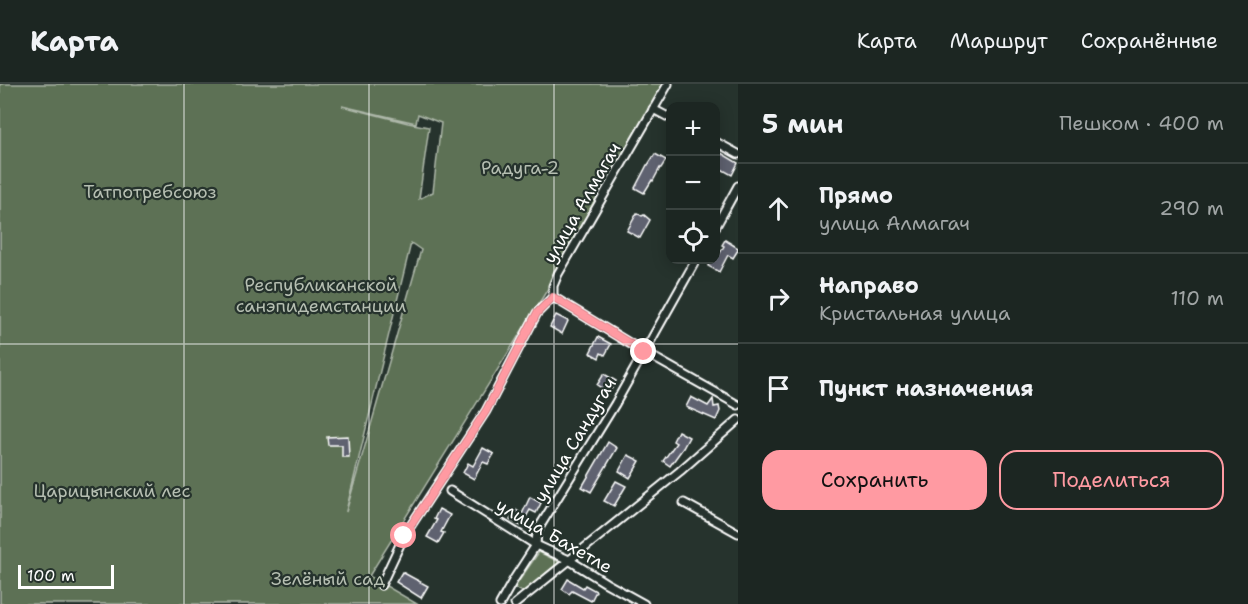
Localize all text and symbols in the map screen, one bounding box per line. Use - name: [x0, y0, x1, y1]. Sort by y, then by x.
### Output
- text: Карта: [30, 22, 119, 60]
- text: Карта: [857, 27, 917, 55]
- text: Маршрут: [950, 27, 1048, 55]
- text: Сохранённые: [1081, 27, 1218, 55]
- map controls: [666, 102, 720, 264]
- button: +: [666, 102, 720, 156]
- text: 5 мин: [762, 106, 843, 141]
- text: Пешком · 400 m: [1059, 110, 1224, 136]
- street label: улица Алмагач: [538, 138, 626, 268]
- park label: Радуга-2: [481, 156, 559, 180]
- button: −: [666, 156, 720, 210]
- park label: Татпотребсоюз: [84, 180, 216, 204]
- text: Прямо: [819, 181, 893, 210]
- icon: ahead: [762, 192, 795, 225]
- text: 290 m: [1159, 195, 1224, 221]
- button: locate: [666, 210, 720, 264]
- text: улица Алмагач: [819, 210, 970, 236]
- text: Направо: [819, 271, 919, 300]
- park label: Республиканской санэпидемстанции: [236, 273, 407, 318]
- icon: right: [762, 282, 795, 315]
- text: 110 m: [1170, 285, 1224, 311]
- text: Кристальная улица: [819, 300, 1010, 326]
- route end: [630, 338, 656, 364]
- icon: arrive: [762, 372, 795, 405]
- street label: улица Сандугач: [528, 373, 622, 507]
- text: Пункт назначения: [819, 374, 1033, 403]
- button: Сохранить: [762, 450, 987, 510]
- button: Поделиться: [999, 450, 1224, 510]
- park label: Царицынский лес: [33, 479, 191, 503]
- street label: улица Бахетле: [491, 493, 617, 579]
- route start: [390, 522, 416, 548]
- scale bar: [18, 562, 114, 590]
- text: 100 m: [27, 565, 75, 586]
- park label: Зелёный сад: [271, 567, 386, 591]

